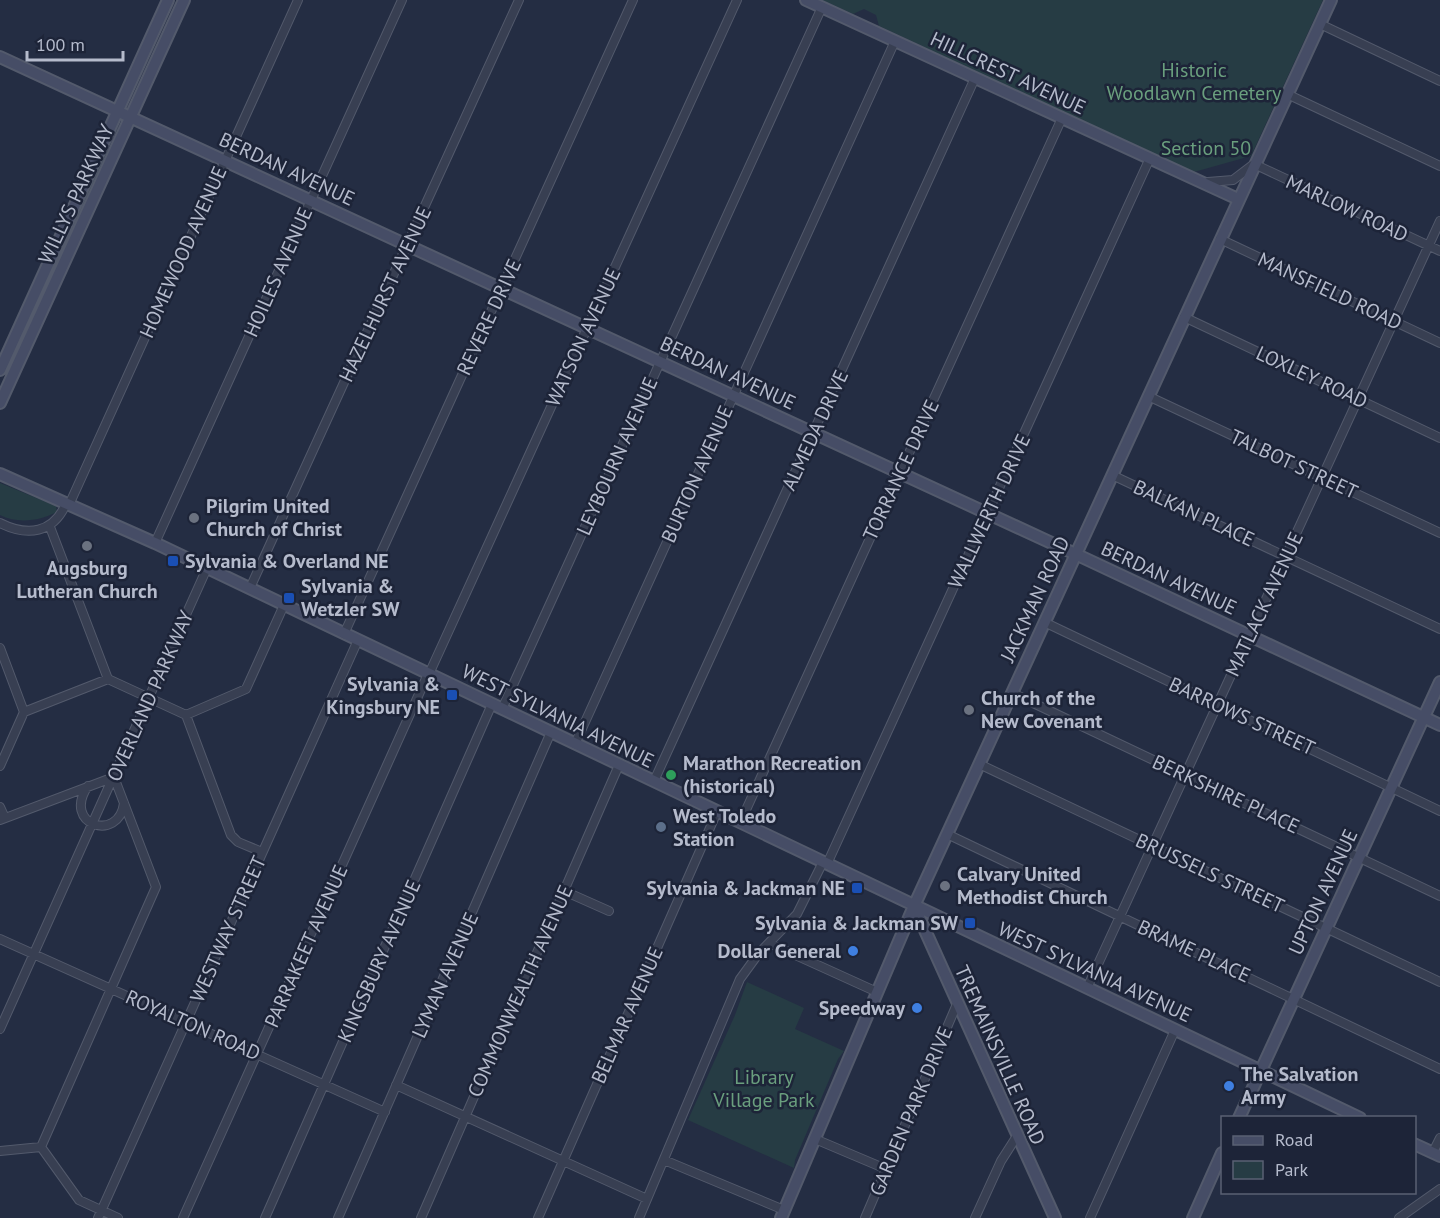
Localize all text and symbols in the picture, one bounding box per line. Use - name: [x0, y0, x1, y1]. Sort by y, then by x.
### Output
- scale bar: [27, 24, 123, 62]
- street label: HILLCREST AVENUE: [926, 26, 1090, 120]
- text: 100 m: [36, 33, 85, 56]
- park label: Historic Woodlawn Cemetery: [1107, 57, 1282, 106]
- street label: WILLYS PARKWAY: [32, 119, 120, 268]
- street label: BERDAN AVENUE: [215, 126, 359, 212]
- park label: Section 50: [1161, 135, 1251, 161]
- street label: HOMEWOOD AVENUE: [133, 162, 233, 342]
- street label: MARLOW ROAD: [1282, 168, 1412, 248]
- street label: HAZELHURST AVENUE: [333, 202, 437, 386]
- street label: HOILES AVENUE: [238, 203, 318, 341]
- street label: MANSFIELD ROAD: [1254, 246, 1406, 336]
- street label: REVERE DRIVE: [451, 255, 527, 379]
- street label: WATSON AVENUE: [540, 264, 626, 410]
- street label: BERDAN AVENUE: [656, 330, 800, 416]
- street label: LOXLEY ROAD: [1252, 340, 1372, 414]
- street label: ALMEDA DRIVE: [776, 365, 854, 495]
- street label: LEYBOURN AVENUE: [570, 373, 664, 539]
- street label: TORRANCE DRIVE: [857, 395, 945, 545]
- street label: BURTON AVENUE: [655, 401, 739, 547]
- street label: TALBOT STREET: [1226, 423, 1362, 505]
- street label: WALLWERTH DRIVE: [942, 430, 1036, 592]
- street label: BALKAN PLACE: [1129, 474, 1259, 552]
- place label: Pilgrim United Church of Christ: [206, 493, 342, 542]
- marker: Pilgrim United Church of Christ: [187, 511, 201, 525]
- street label: MATLACK AVENUE: [1219, 527, 1309, 681]
- street label: JACKMAN ROAD: [994, 532, 1076, 667]
- street label: BERDAN AVENUE: [1097, 535, 1241, 621]
- marker: Augsburg Lutheran Church: [80, 539, 94, 553]
- place label: Sylvania & Overland NE: [185, 548, 389, 574]
- marker: Sylvania & Overland NE: [166, 554, 180, 568]
- place label: Augsburg Lutheran Church: [16, 555, 158, 604]
- place label: Sylvania & Wetzler SW: [301, 573, 400, 622]
- marker: Sylvania & Wetzler SW: [282, 591, 296, 605]
- street label: OVERLAND PARKWAY: [101, 606, 200, 786]
- street label: WEST SYLVANIA AVENUE: [458, 658, 658, 774]
- place label: Sylvania & Kingsbury NE: [326, 671, 440, 720]
- street label: BARROWS STREET: [1165, 671, 1319, 761]
- place label: Church of the New Covenant: [981, 685, 1102, 734]
- marker: Sylvania & Kingsbury NE: [445, 688, 459, 702]
- marker: Church of the New Covenant: [962, 703, 976, 717]
- street label: BERKSHIRE PLACE: [1148, 749, 1304, 839]
- place label: Marathon Recreation (historical): [683, 750, 861, 799]
- marker: Marathon Recreation (historical): [664, 768, 678, 782]
- place label: West Toledo Station: [673, 803, 776, 852]
- marker: West Toledo Station: [654, 820, 668, 834]
- street label: UPTON AVENUE: [1282, 825, 1364, 959]
- street label: BRUSSELS STREET: [1132, 827, 1288, 919]
- street label: WESTWAY STREET: [184, 852, 272, 1006]
- street label: PARRAKEET AVENUE: [258, 861, 354, 1031]
- place label: Calvary United Methodist Church: [957, 861, 1108, 910]
- place label: Sylvania & Jackman NE: [646, 875, 845, 901]
- street label: KINGSBURY AVENUE: [331, 876, 427, 1046]
- marker: Calvary United Methodist Church: [938, 879, 952, 893]
- street label: COMMONWEALTH AVENUE: [461, 881, 579, 1101]
- marker: Sylvania & Jackman NE: [850, 881, 864, 895]
- street label: LYMAN AVENUE: [406, 908, 484, 1042]
- place label: Sylvania & Jackman SW: [755, 910, 959, 936]
- street label: BRAME PLACE: [1133, 914, 1255, 988]
- marker: Sylvania & Jackman SW: [963, 916, 977, 930]
- street label: WEST SYLVANIA AVENUE: [994, 916, 1196, 1028]
- place label: Dollar General: [718, 938, 841, 964]
- street label: BELMAR AVENUE: [585, 943, 669, 1087]
- marker: Dollar General: [846, 944, 860, 958]
- street label: TREMAINSVILLE ROAD: [949, 961, 1051, 1149]
- street label: ROYALTON ROAD: [122, 984, 264, 1066]
- place label: Speedway: [819, 995, 905, 1021]
- marker: Speedway: [910, 1001, 924, 1015]
- street label: GARDEN PARK DRIVE: [864, 1022, 958, 1200]
- place label: The Salvation Army: [1241, 1061, 1358, 1110]
- park label: Library Village Park: [712, 1064, 815, 1113]
- marker: The Salvation Army: [1222, 1079, 1236, 1093]
- legend: [1221, 1116, 1416, 1194]
- text: Road: [1275, 1128, 1313, 1151]
- text: Park: [1275, 1158, 1308, 1181]

